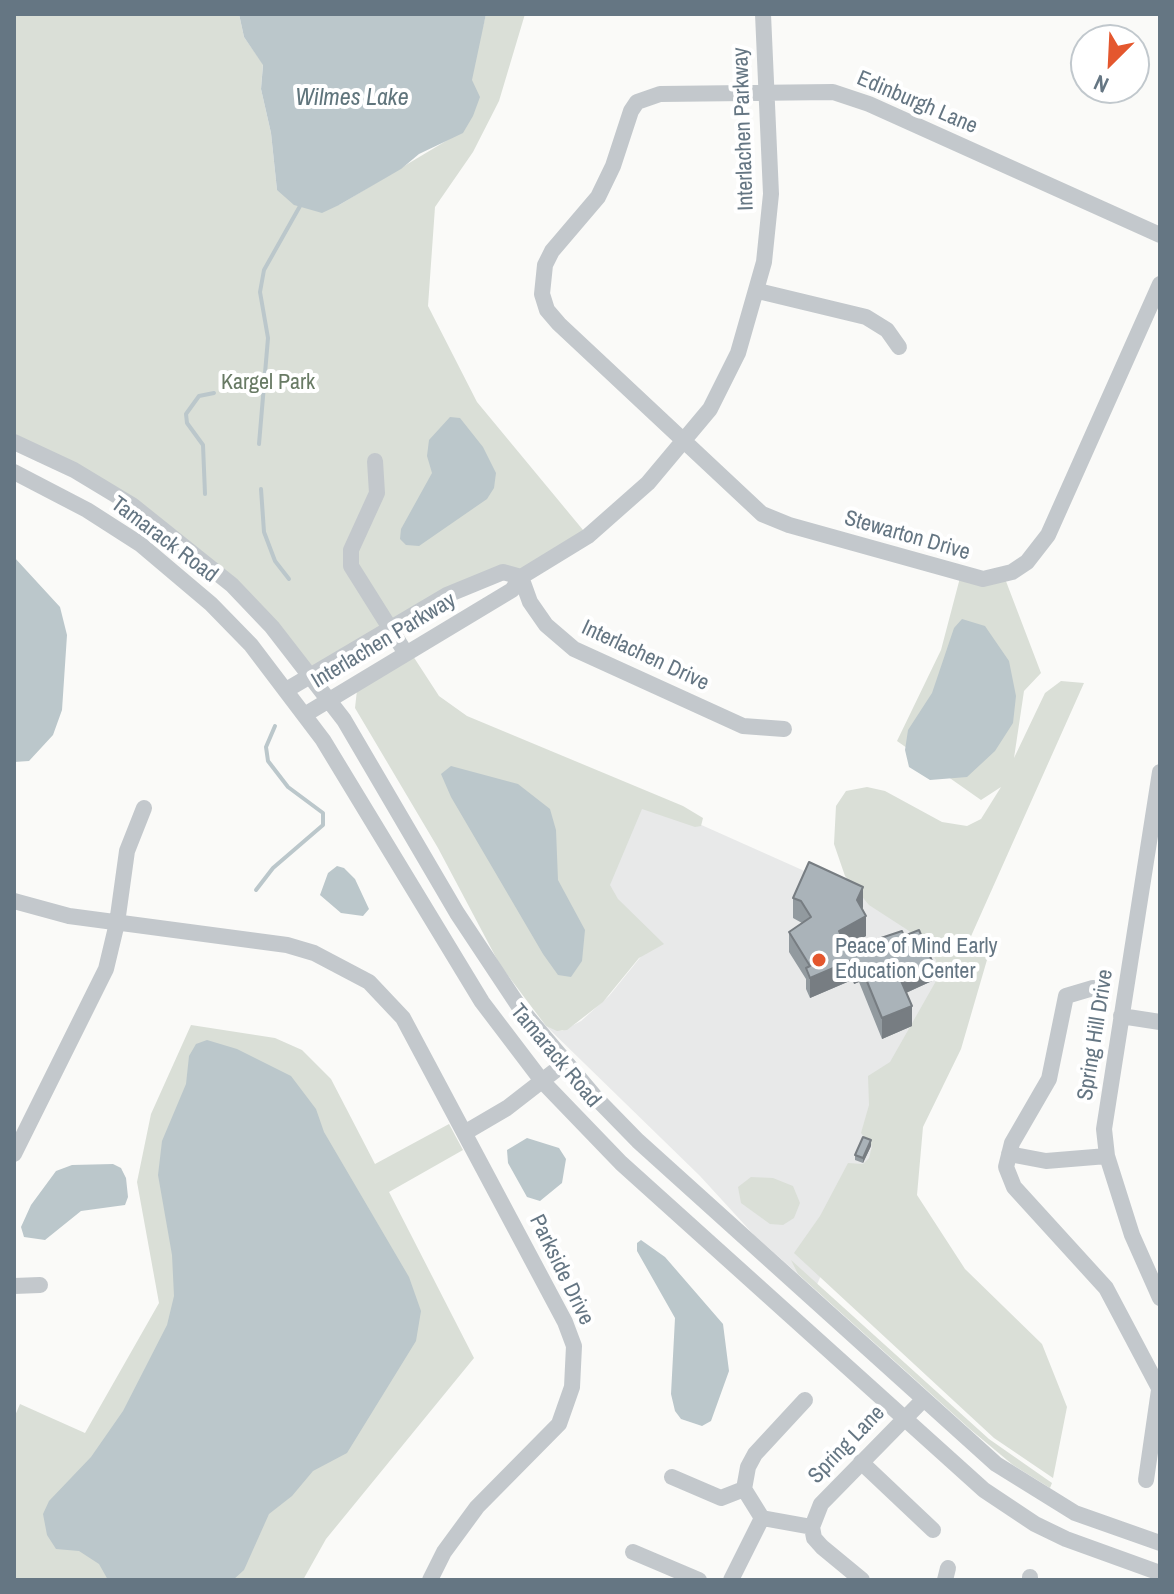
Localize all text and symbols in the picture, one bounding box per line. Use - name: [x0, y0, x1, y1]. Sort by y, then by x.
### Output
- north arrow: [1070, 24, 1150, 104]
- street label: Interlachen Parkway: [728, 47, 760, 211]
- street label: Edinburgh Lane: [853, 66, 981, 140]
- text: N: [1089, 68, 1113, 100]
- water label: Wilmes Lake: [295, 85, 409, 113]
- park label: Kargel Park: [221, 370, 315, 396]
- street label: Tamarack Road: [105, 491, 223, 589]
- street label: Stewarton Drive: [841, 505, 973, 567]
- street label: Interlachen Parkway: [307, 588, 461, 694]
- street label: Interlachen Drive: [577, 615, 713, 697]
- place label: Peace of Mind Early Education Center: [835, 934, 997, 986]
- marker: Peace of Mind Early Education Center: [810, 951, 828, 969]
- street label: Spring Hill Drive: [1073, 968, 1119, 1102]
- street label: Tamarack Road: [504, 999, 606, 1113]
- street label: Parkside Drive: [523, 1211, 599, 1329]
- street label: Spring Lane: [803, 1400, 891, 1490]

